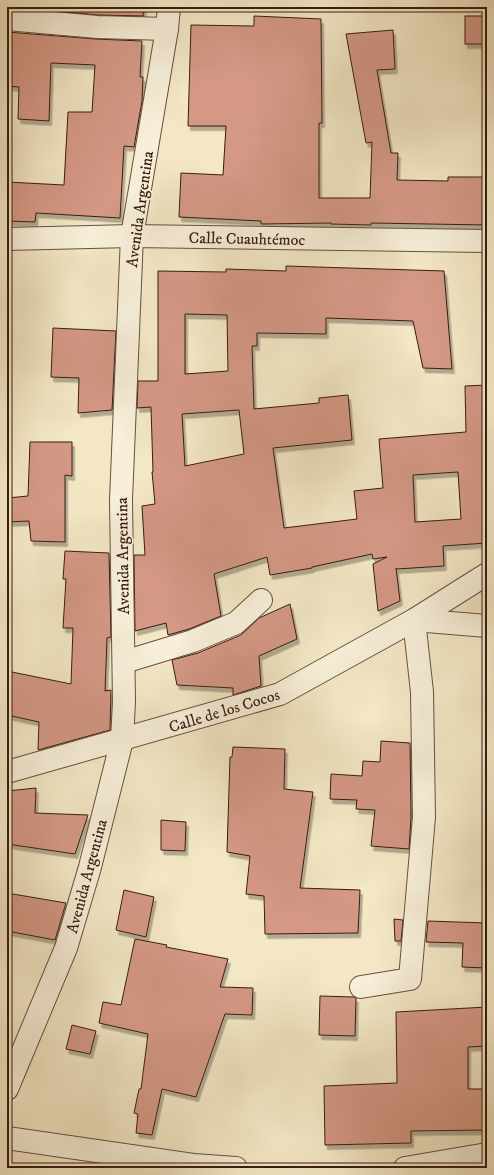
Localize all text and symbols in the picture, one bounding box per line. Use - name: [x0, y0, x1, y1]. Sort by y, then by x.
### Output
- street label: Avenida Argentina: [122, 149, 158, 269]
- street label: Calle Cuauhtémoc: [189, 228, 306, 250]
- street label: Avenida Argentina: [112, 497, 134, 615]
- street label: Calle de los Cocos: [166, 685, 282, 737]
- street label: Avenida Argentina: [62, 817, 112, 936]

